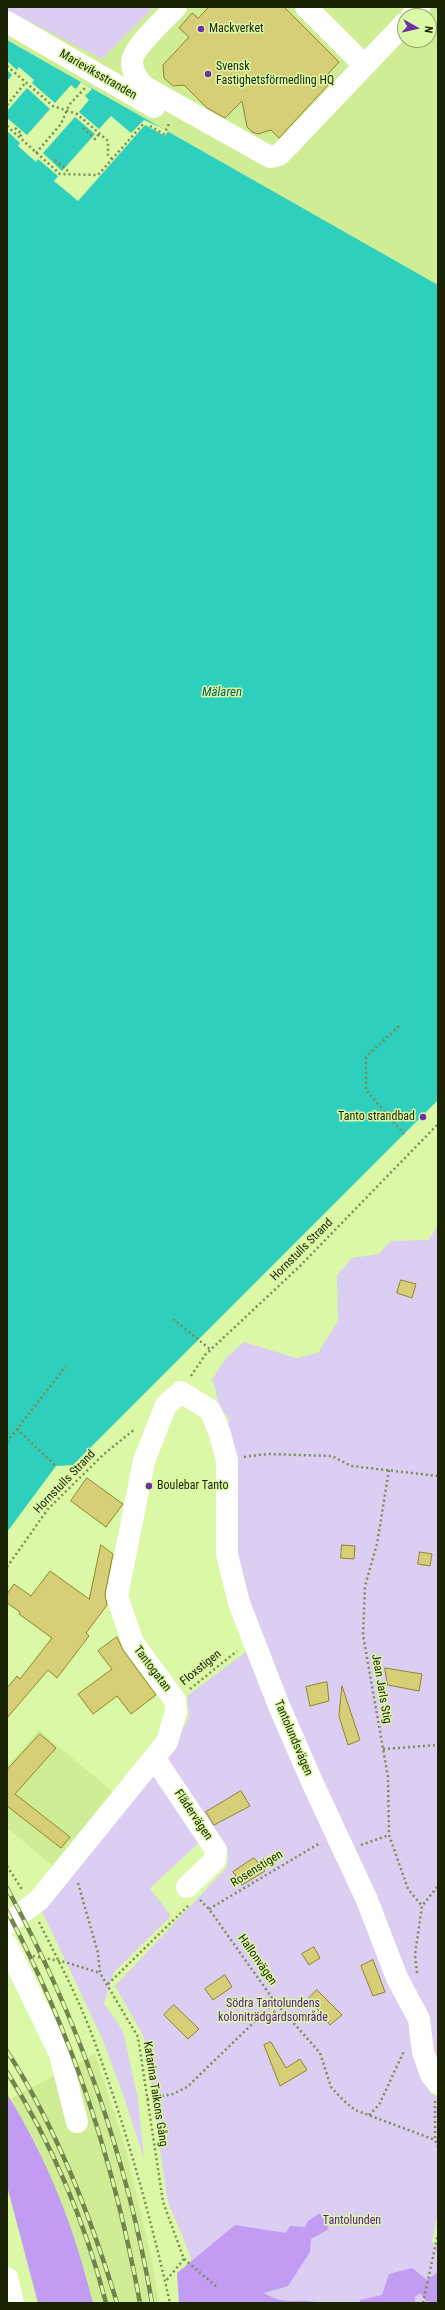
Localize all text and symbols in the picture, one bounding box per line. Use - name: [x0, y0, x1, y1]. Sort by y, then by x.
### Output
- north arrow: [397, 8, 437, 48]
- place label: Mackverket: [209, 22, 264, 36]
- marker: Mackverket: [196, 24, 206, 34]
- text: N: [421, 25, 435, 34]
- street label: Marieviksstranden: [57, 47, 139, 103]
- place label: Svensk Fastighetsförmedling HQ: [216, 60, 334, 88]
- marker: Svensk Fastighetsförmedling HQ: [203, 69, 213, 79]
- water label: Mälaren: [202, 685, 242, 701]
- place label: Tanto strandbad: [338, 1110, 415, 1124]
- marker: Tanto strandbad: [418, 1112, 428, 1122]
- street label: Hornstulls Strand: [268, 1216, 336, 1284]
- street label: Hornstulls Strand: [31, 1447, 99, 1517]
- place label: Boulebar Tanto: [157, 1479, 228, 1493]
- marker: Boulebar Tanto: [144, 1481, 154, 1491]
- street label: Tantogatan: [130, 1643, 174, 1695]
- street label: Floxstigen: [177, 1647, 225, 1689]
- street label: Jean Jarls Stig: [368, 1653, 394, 1725]
- street label: Tantolundsvägen: [271, 1698, 315, 1778]
- street label: Flädervägen: [171, 1787, 215, 1843]
- street label: Rosenstigen: [228, 1847, 286, 1891]
- street label: Hallonvägen: [234, 1932, 280, 1988]
- park label: Södra Tantolundens koloniträdgårdsområde: [218, 1997, 328, 2025]
- street label: Katarina Taikons Gång: [140, 2040, 170, 2148]
- park label: Tantolunden: [323, 2214, 381, 2228]

